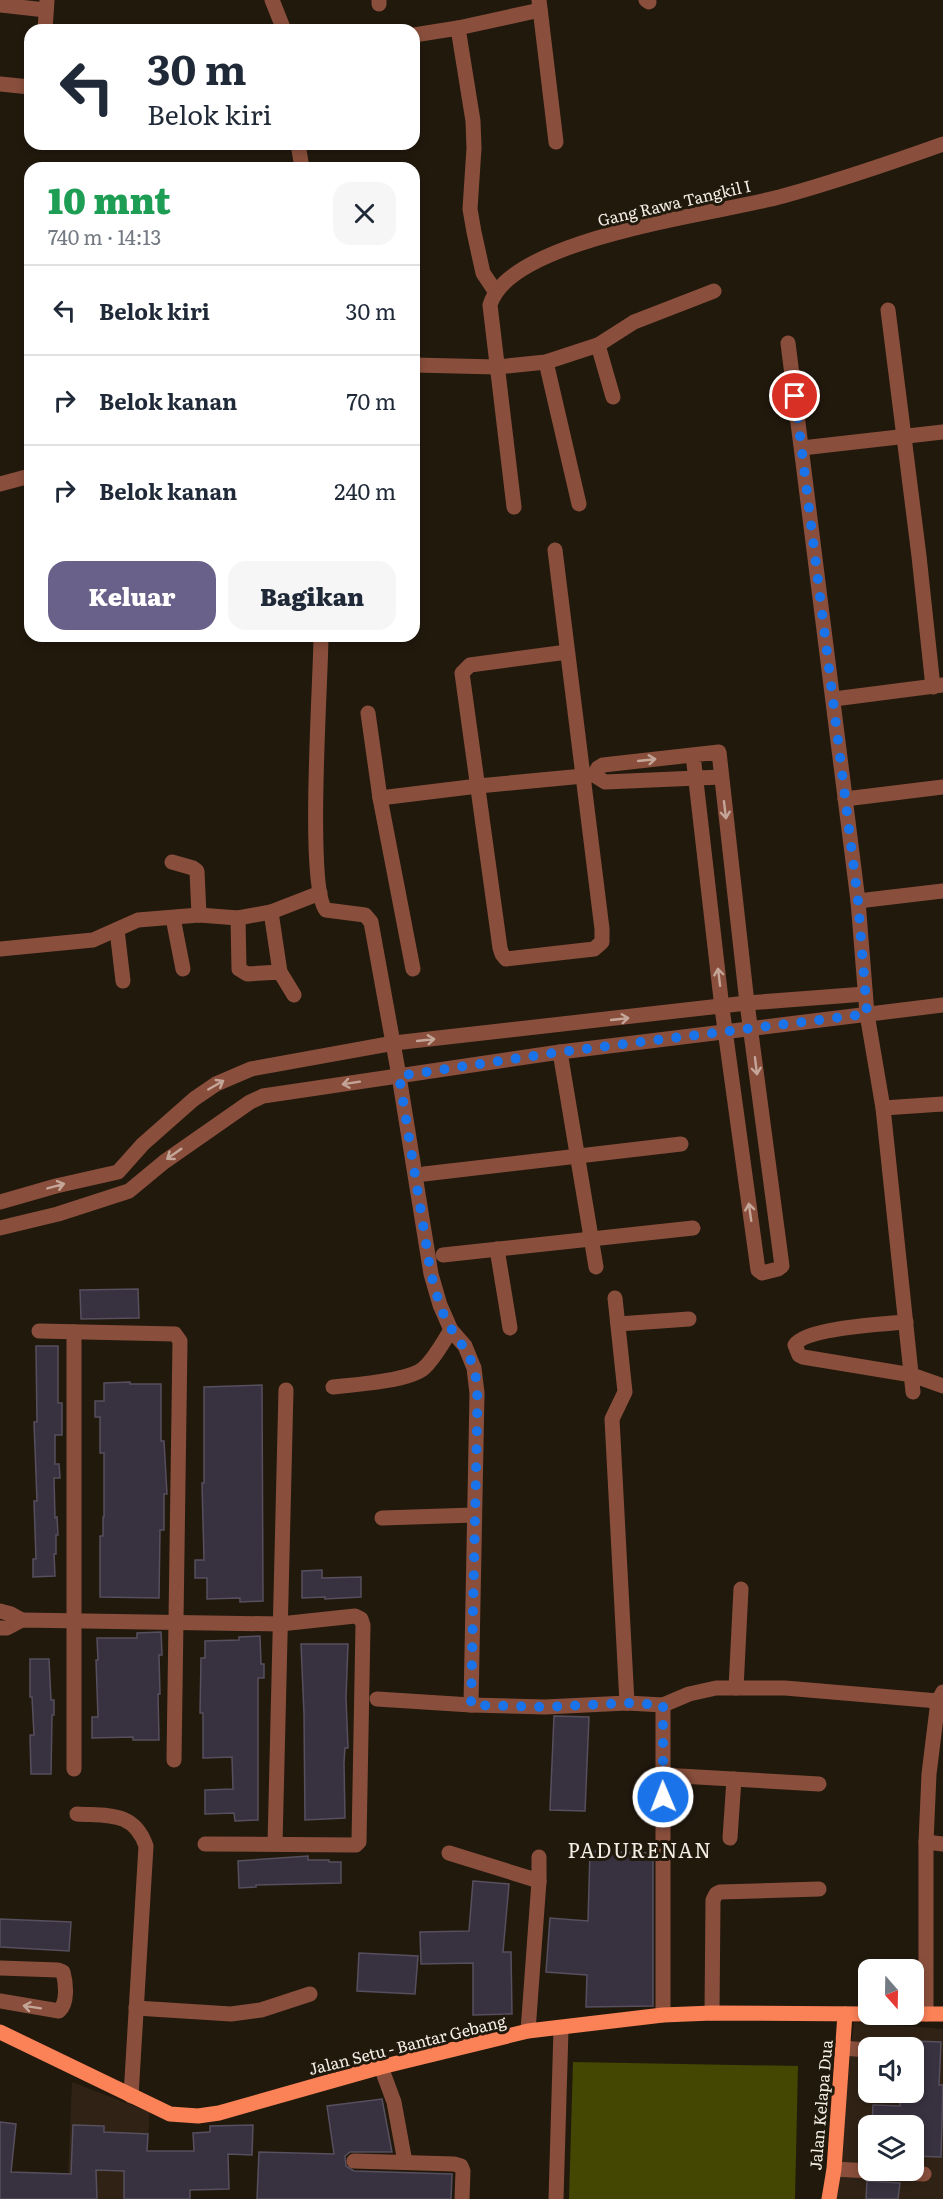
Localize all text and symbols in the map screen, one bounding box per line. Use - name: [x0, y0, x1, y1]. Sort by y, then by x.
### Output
- text: 30 m: [147, 36, 247, 98]
- icon: left: [48, 48, 126, 126]
- text: Belok kiri: [147, 93, 272, 133]
- text: 10 mnt: [48, 172, 171, 225]
- street label: Gang Rawa Tangkil I: [595, 173, 753, 231]
- button: close: [333, 182, 396, 245]
- text: 740 m · 14:13: [48, 221, 161, 251]
- icon: left: [48, 294, 81, 327]
- text: Belok kiri: [99, 294, 210, 327]
- text: 30 m: [346, 294, 396, 327]
- pin: [769, 370, 820, 421]
- icon: arrive: [778, 379, 811, 412]
- icon: right: [48, 384, 81, 417]
- text: Belok kanan: [99, 384, 237, 417]
- text: 70 m: [346, 384, 396, 417]
- icon: right: [48, 474, 81, 507]
- text: Belok kanan: [99, 474, 237, 507]
- text: 240 m: [334, 474, 396, 507]
- button: Keluar: [48, 561, 216, 630]
- button: Bagikan: [228, 561, 396, 630]
- one-way arrow: [637, 754, 657, 765]
- one-way arrow: [720, 799, 731, 819]
- one-way arrow: [713, 968, 724, 988]
- one-way arrow: [609, 1013, 629, 1024]
- one-way arrow: [415, 1034, 435, 1045]
- one-way arrow: [751, 1056, 762, 1075]
- one-way arrow: [341, 1078, 361, 1089]
- one-way arrow: [207, 1079, 224, 1091]
- one-way arrow: [167, 1148, 183, 1160]
- one-way arrow: [46, 1180, 65, 1192]
- one-way arrow: [744, 1203, 755, 1223]
- position arrow: [631, 1765, 695, 1829]
- district label: PADURENAN: [568, 1834, 712, 1864]
- north arrow: [858, 1959, 924, 2025]
- map controls: [858, 1959, 924, 2181]
- one-way arrow: [22, 2001, 42, 2012]
- street label: Jalan Setu - Bantar Gebang: [306, 2008, 508, 2080]
- button: sound: [858, 2037, 924, 2103]
- street label: Jalan Kelapa Dua: [802, 2038, 838, 2171]
- button: layers: [858, 2115, 924, 2181]

